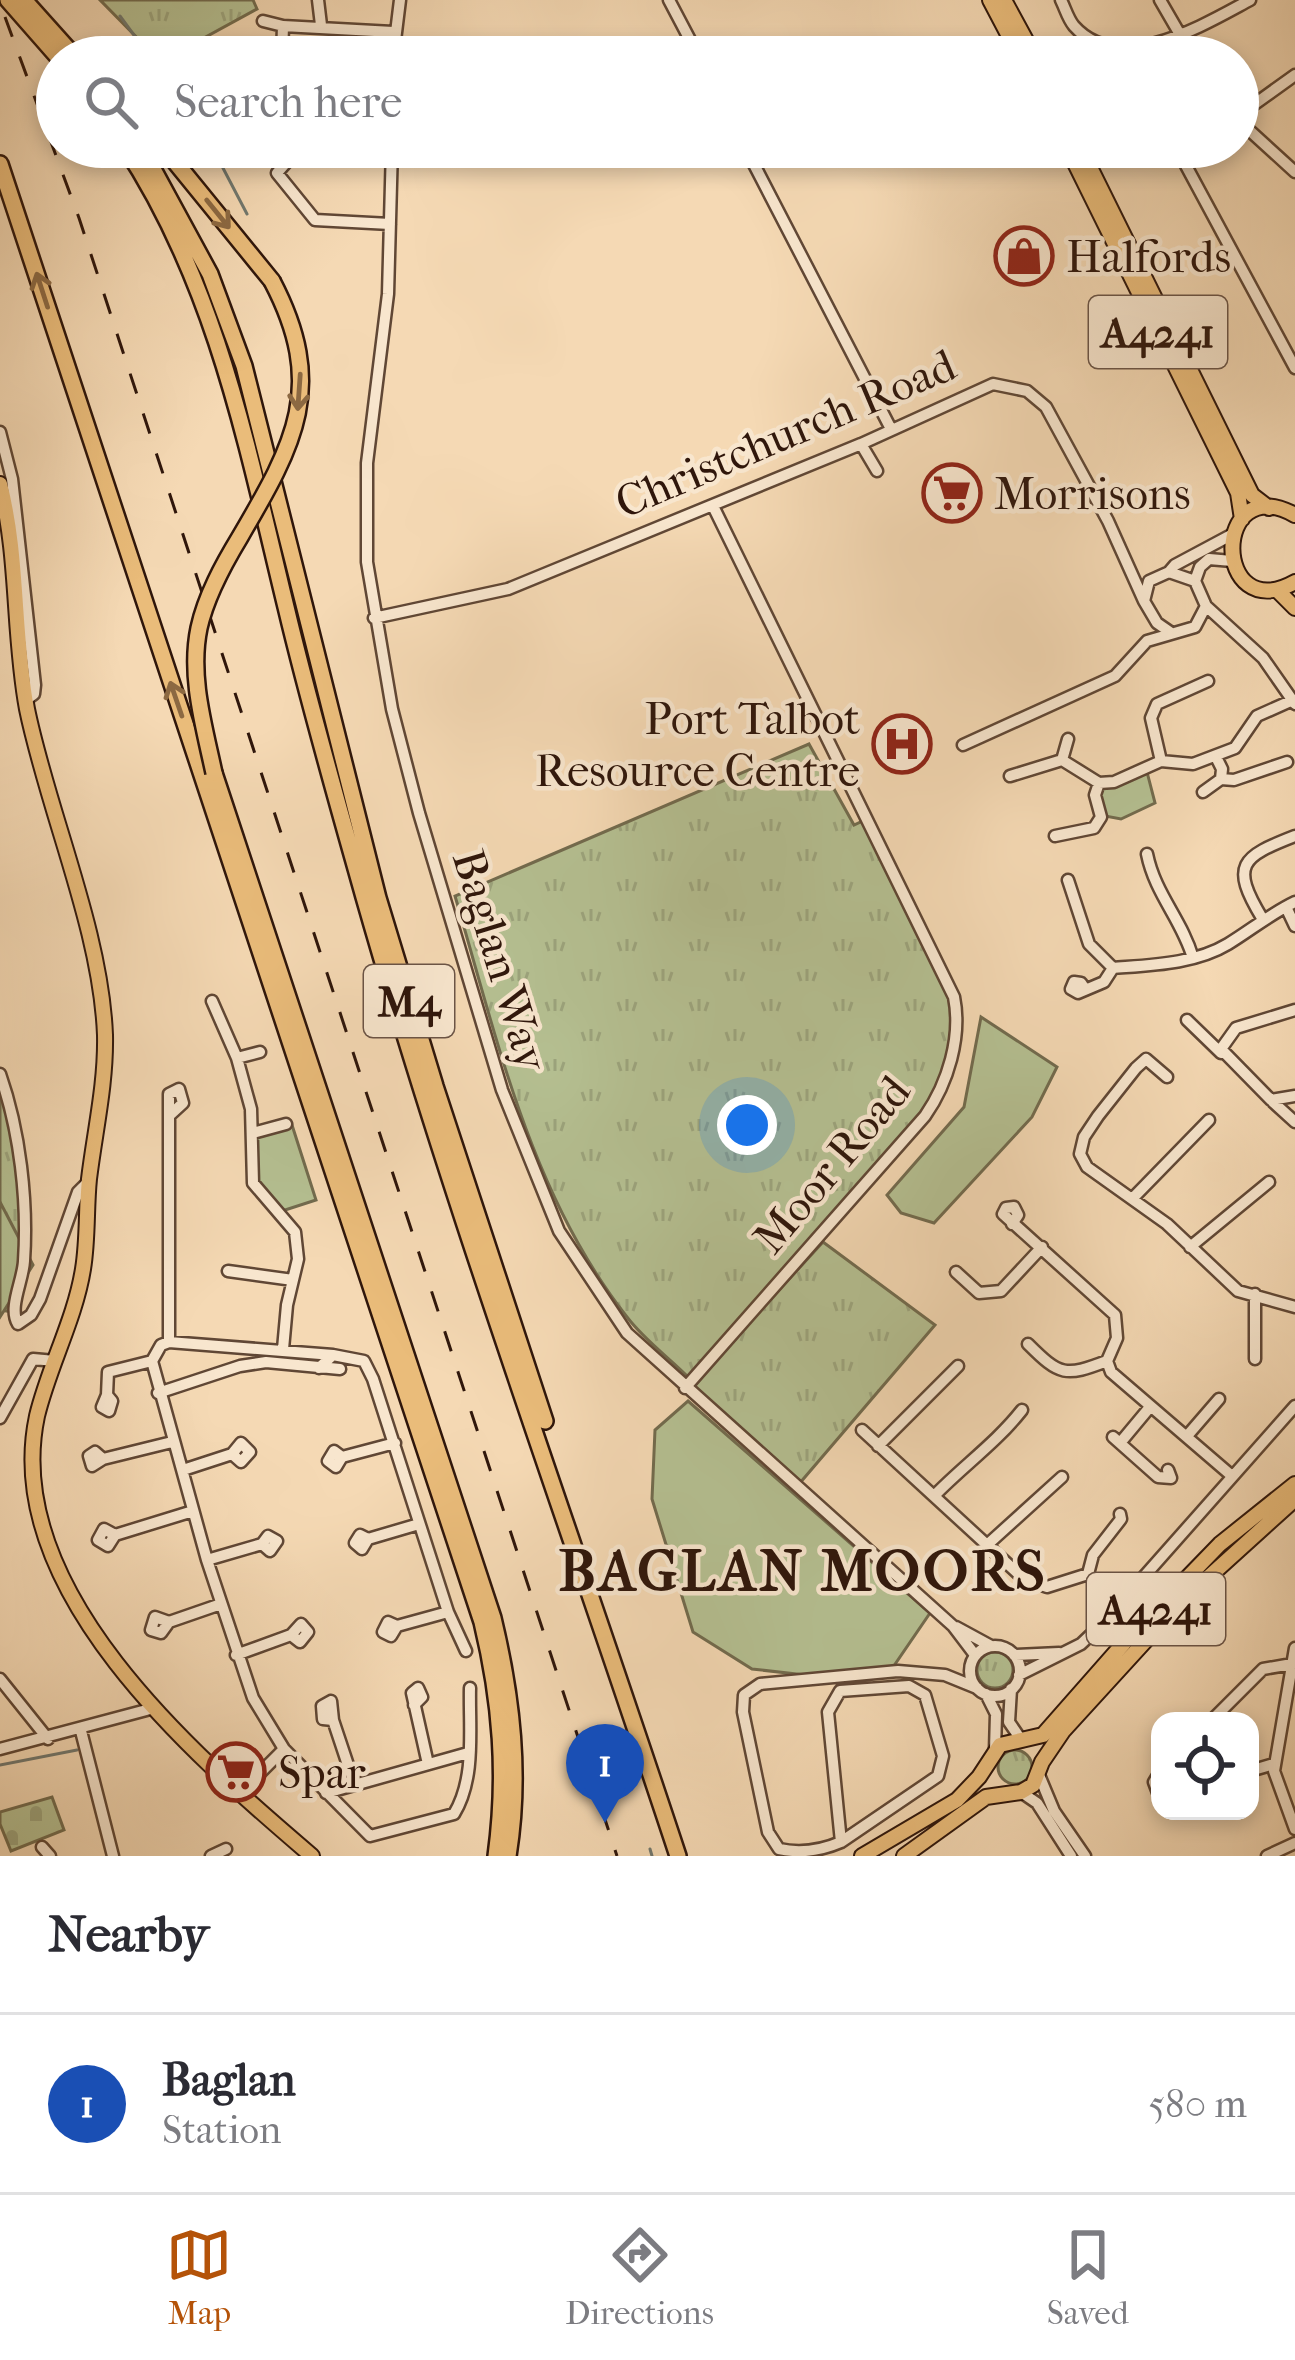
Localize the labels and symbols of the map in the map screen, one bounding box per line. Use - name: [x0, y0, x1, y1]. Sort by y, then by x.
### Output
- one-way arrow: [204, 197, 231, 229]
- shop icon: Halfords: [993, 225, 1055, 287]
- place label: Halfords: [1066, 231, 1231, 284]
- one-way arrow: [30, 272, 51, 309]
- road number: A4241: [1089, 296, 1227, 368]
- street label: Christchurch Road: [608, 339, 964, 530]
- one-way arrow: [288, 372, 311, 411]
- supermarket icon: Morrisons: [921, 462, 983, 524]
- place label: Morrisons: [994, 468, 1191, 521]
- one-way arrow: [164, 681, 185, 718]
- place label: Port Talbot Resource Centre: [535, 693, 860, 798]
- hospital icon: Port Talbot Resource Centre: [871, 713, 933, 775]
- street label: Baglan Way: [441, 844, 559, 1079]
- road number: M4: [364, 965, 454, 1037]
- street label: Moor Road: [743, 1065, 922, 1264]
- your location: [717, 1095, 777, 1155]
- district label: BAGLAN MOORS: [559, 1538, 1047, 1605]
- road number: A4241: [1087, 1573, 1225, 1645]
- pin: 1: [566, 1724, 644, 1823]
- supermarket icon: Spar: [205, 1741, 267, 1803]
- place label: Spar: [278, 1747, 366, 1800]

